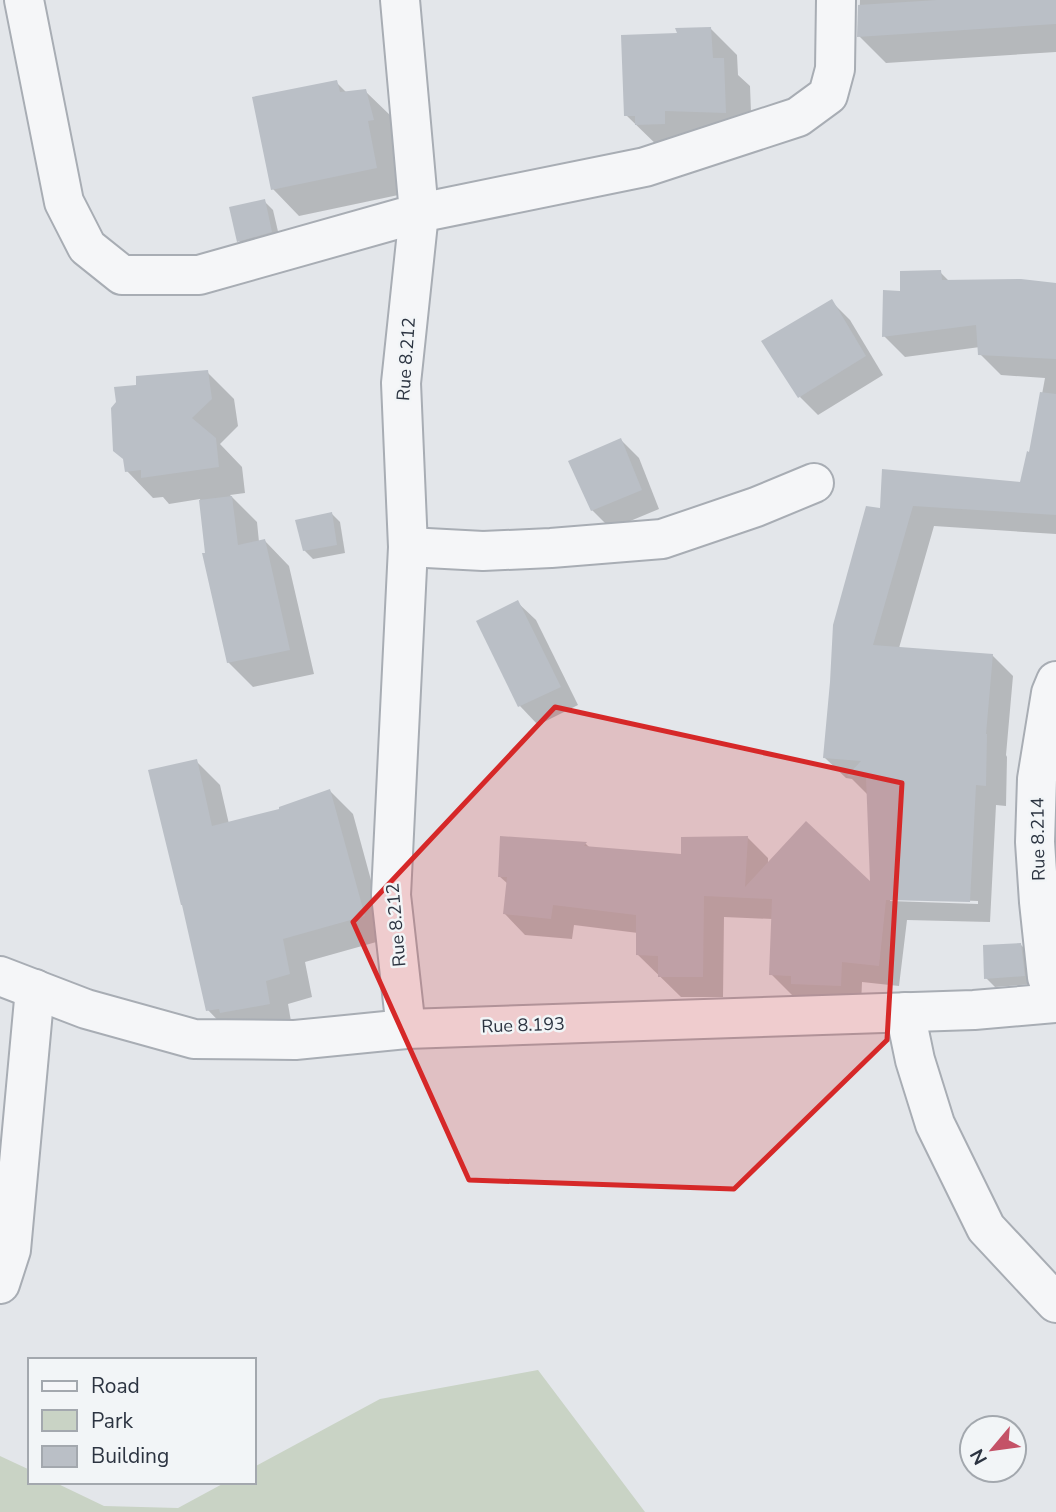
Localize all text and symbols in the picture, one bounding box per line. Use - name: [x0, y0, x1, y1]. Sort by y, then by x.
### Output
- street label: Rue 8.212: [391, 316, 421, 402]
- street label: Rue 8.214: [1025, 797, 1051, 881]
- street label: Rue 8.212: [380, 882, 412, 968]
- street label: Rue 8.193: [481, 1012, 565, 1038]
- legend: [28, 1358, 256, 1484]
- text: Road: [91, 1372, 140, 1400]
- text: Park: [91, 1407, 133, 1435]
- north arrow: [958, 1414, 1028, 1484]
- text: Building: [91, 1442, 169, 1470]
- text: N: [964, 1444, 994, 1469]

